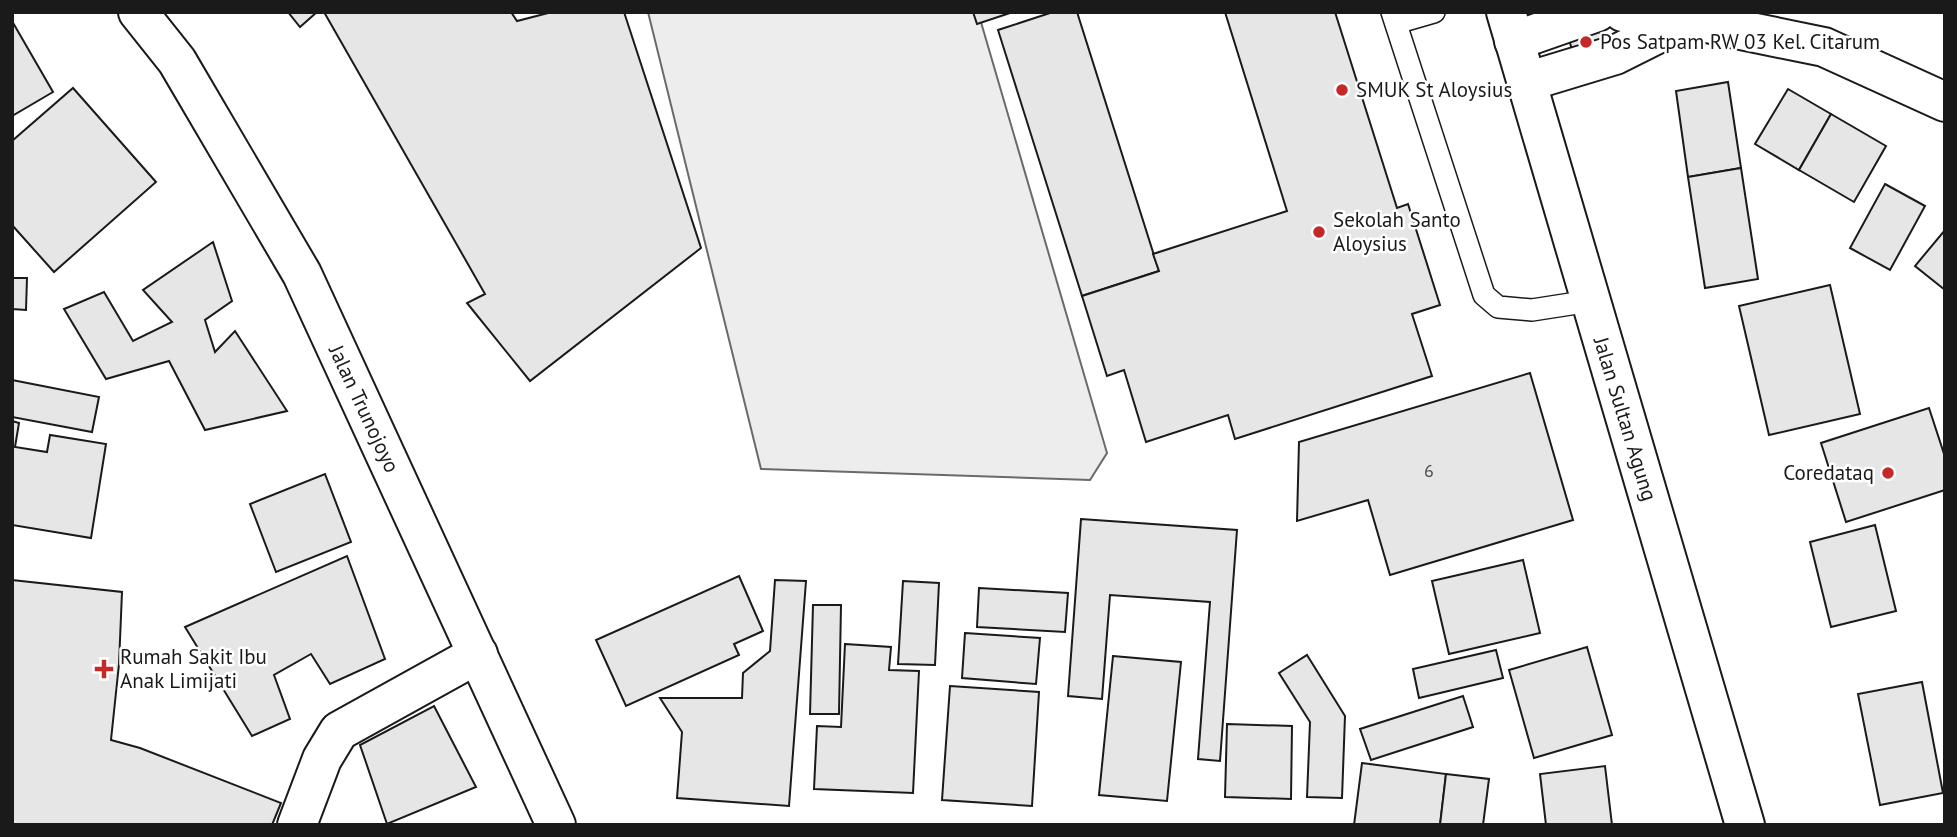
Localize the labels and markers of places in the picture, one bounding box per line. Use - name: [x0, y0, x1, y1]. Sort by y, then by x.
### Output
- place label: Pos Satpam RW 03 Kel. Citarum: [1600, 28, 1880, 55]
- marker: Pos Satpam RW 03 Kel. Citarum: [1578, 34, 1594, 50]
- place label: SMUK St Aloysius: [1356, 76, 1512, 103]
- marker: SMUK St Aloysius: [1334, 82, 1350, 98]
- place label: Sekolah Santo Aloysius: [1333, 206, 1461, 257]
- marker: Sekolah Santo Aloysius: [1311, 224, 1327, 240]
- place label: Coredataq: [1783, 459, 1874, 486]
- marker: Coredataq: [1880, 465, 1896, 481]
- place label: Rumah Sakit Ibu Anak Limijati: [120, 643, 267, 694]
- marker: Rumah Sakit Ibu Anak Limijati: [94, 659, 114, 679]

